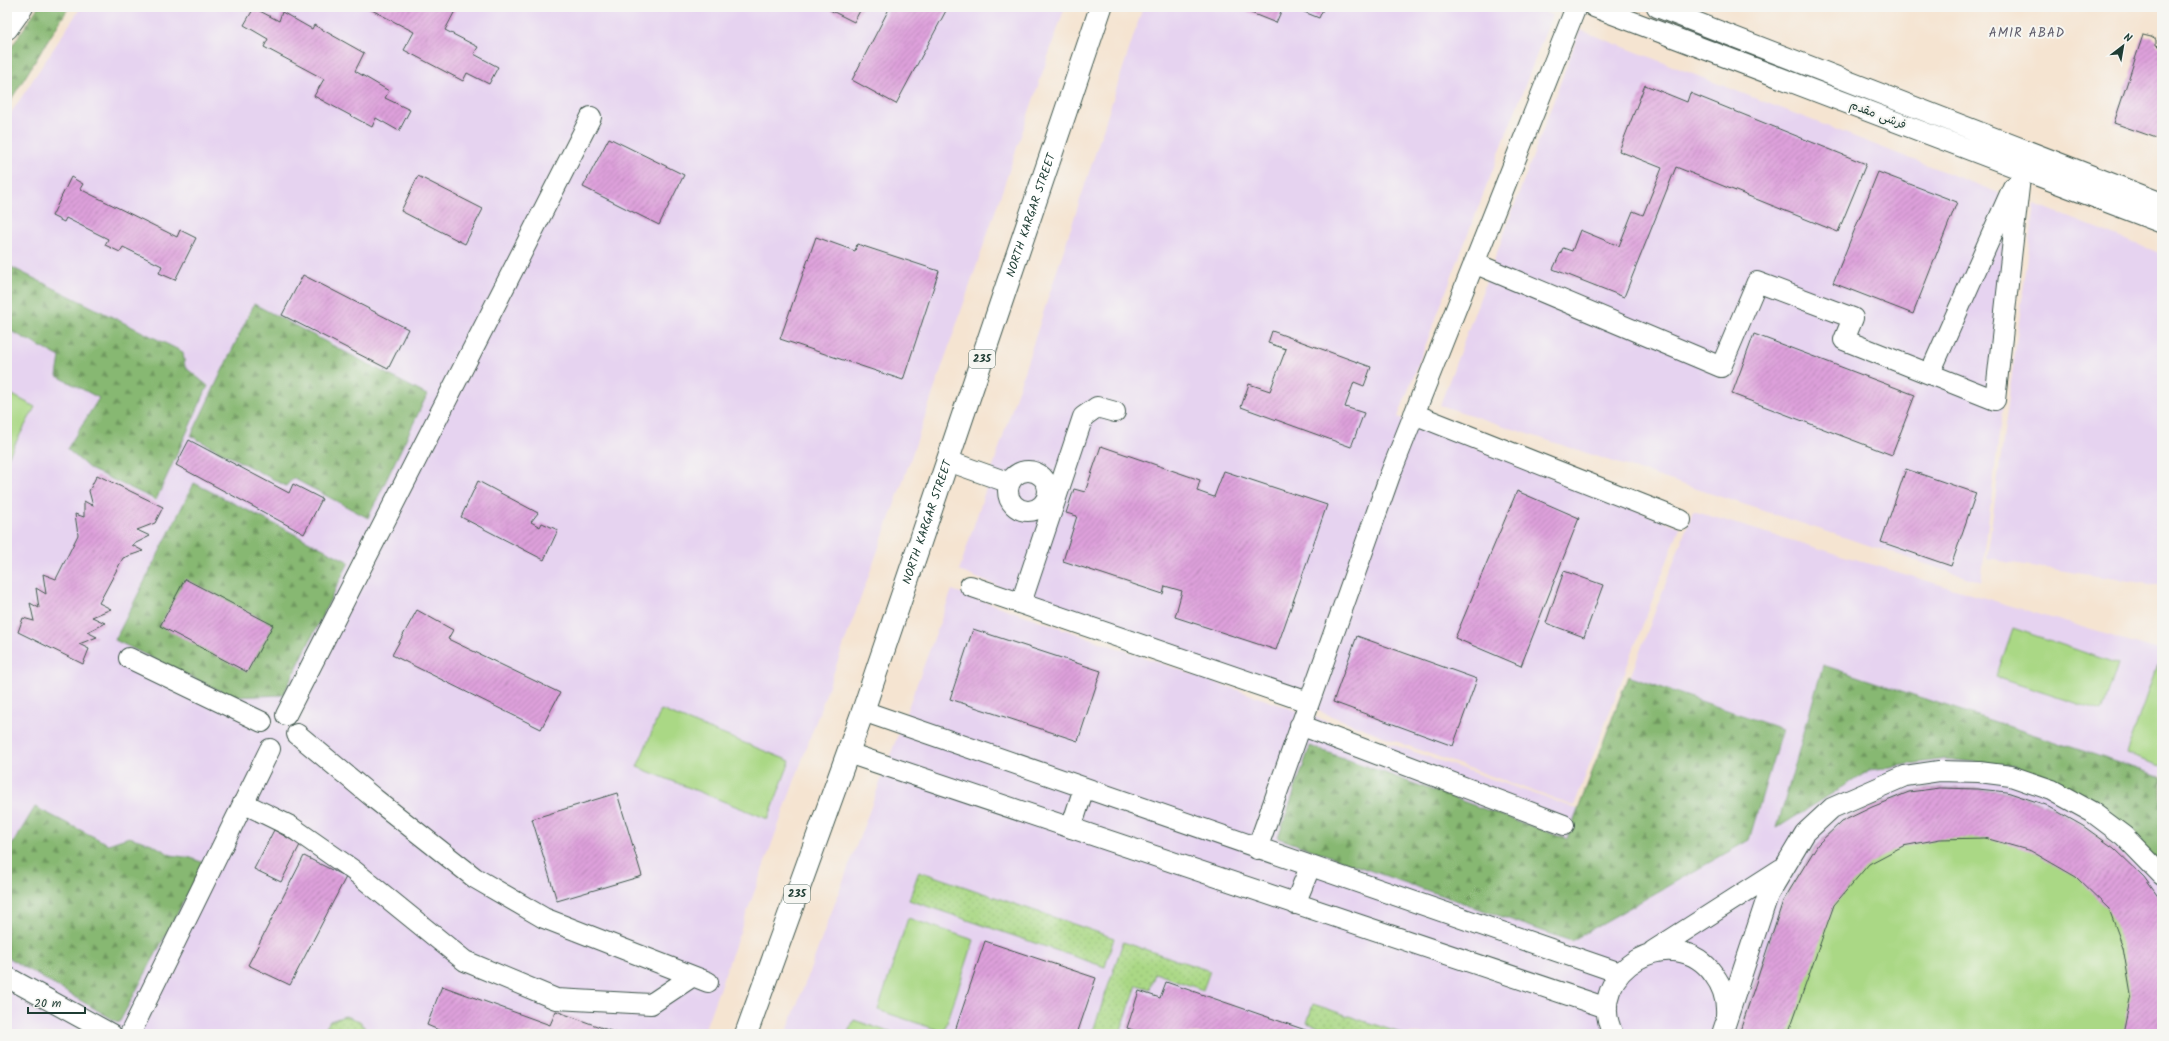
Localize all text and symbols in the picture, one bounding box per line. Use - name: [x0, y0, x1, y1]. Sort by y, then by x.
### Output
- district label: AMIR ABAD: [1989, 23, 2065, 44]
- north arrow: [2103, 26, 2143, 66]
- text: N: [2120, 29, 2135, 48]
- street label: فرشی مقدم: [1847, 95, 1909, 135]
- street label: NORTH KARGAR STREET: [1001, 149, 1061, 280]
- road number: 235: [969, 350, 995, 368]
- street label: NORTH KARGAR STREET: [897, 456, 957, 587]
- road number: 235: [784, 885, 810, 903]
- scale bar: [28, 989, 85, 1015]
- text: 20 m: [34, 994, 62, 1013]

